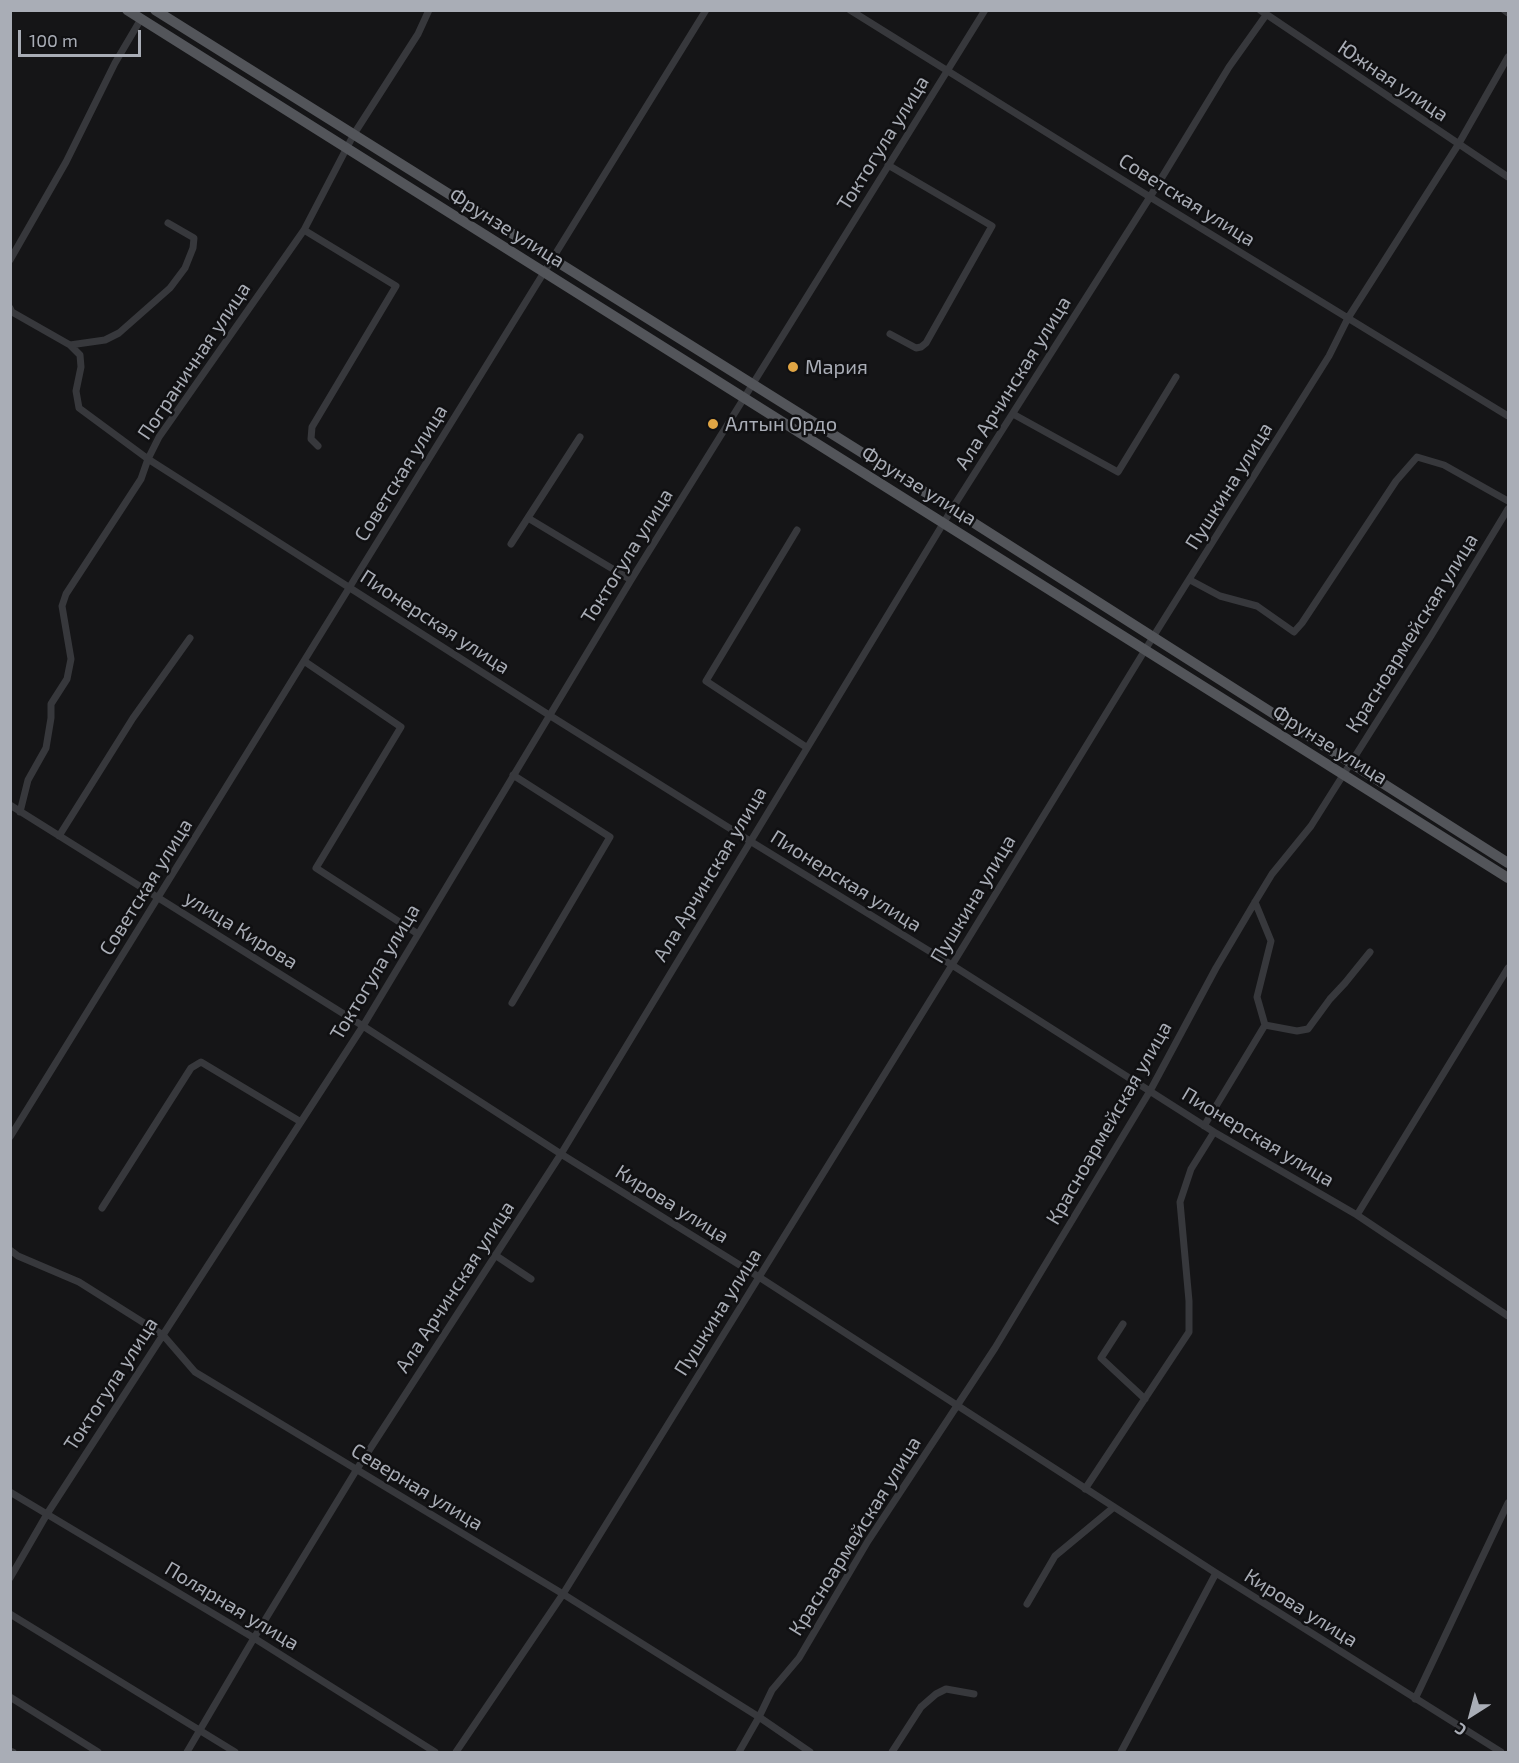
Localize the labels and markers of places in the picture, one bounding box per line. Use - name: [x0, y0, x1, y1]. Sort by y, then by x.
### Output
- place label: Мария: [805, 355, 868, 379]
- marker: Мария: [786, 360, 800, 374]
- place label: Алтын Ордо: [725, 412, 837, 436]
- marker: Алтын Ордо: [706, 417, 720, 431]

